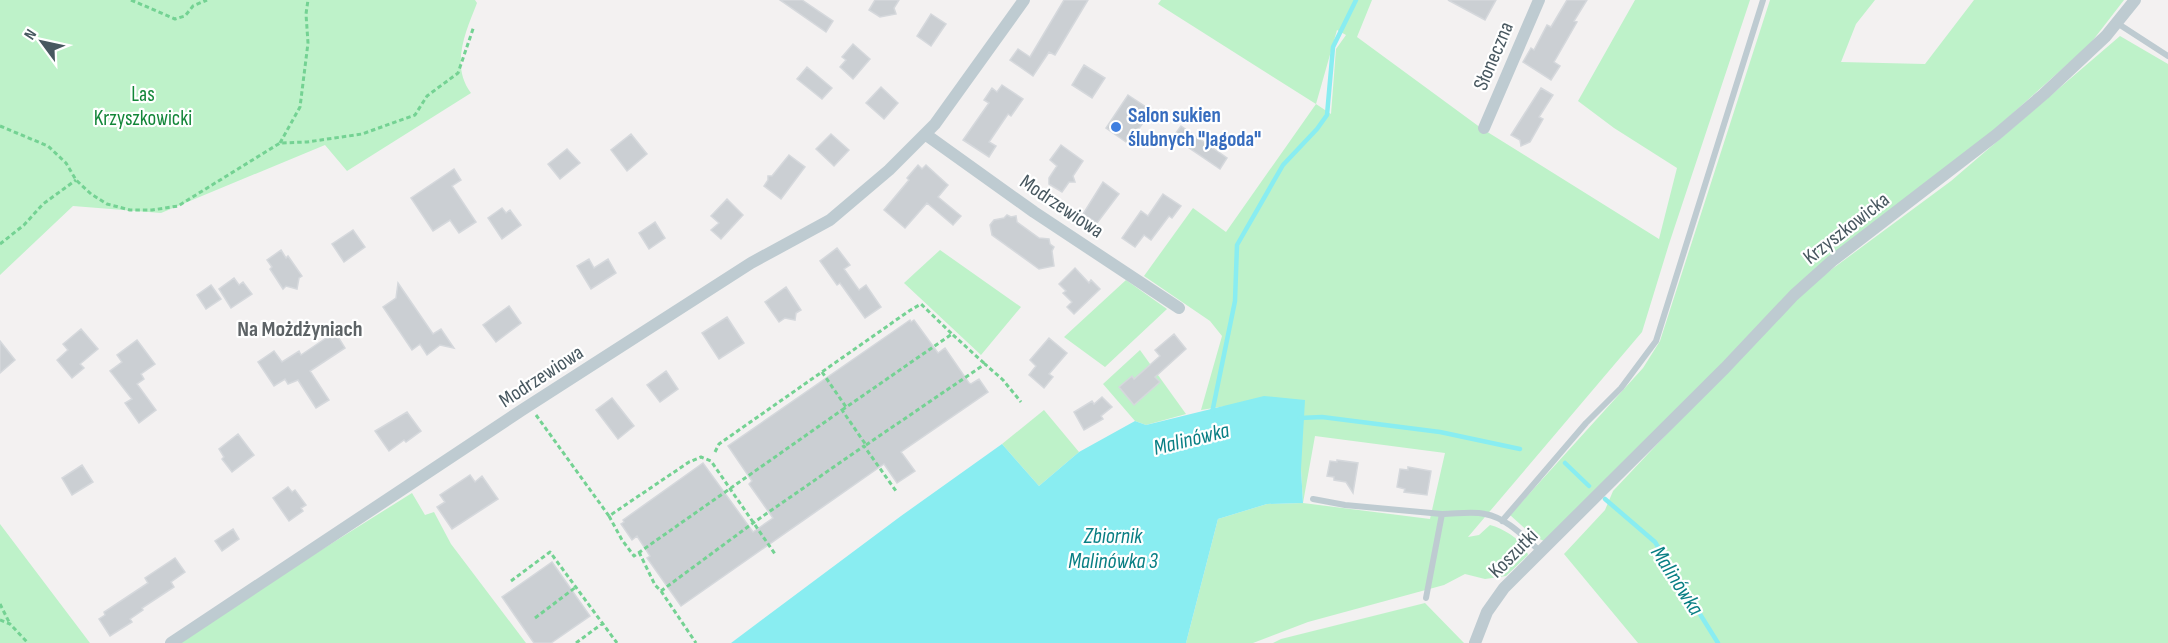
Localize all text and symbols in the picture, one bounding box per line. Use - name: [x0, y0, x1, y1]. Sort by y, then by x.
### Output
- north arrow: [12, 12, 72, 72]
- street label: Słoneczna: [1468, 18, 1519, 94]
- text: N: [20, 26, 41, 43]
- park label: Las Krzyszkowicki: [94, 82, 192, 131]
- place label: Salon sukien ślubnych "Jagoda": [1128, 103, 1261, 152]
- marker: Salon sukien ślubnych "Jagoda": [1109, 120, 1123, 134]
- street label: Modrzewiowa: [1015, 169, 1108, 243]
- street label: Krzyszkowicka: [1798, 187, 1894, 270]
- district label: Na Możdżyniach: [237, 316, 363, 343]
- street label: Modrzewiowa: [494, 340, 588, 413]
- water label: Malinówka: [1151, 417, 1232, 462]
- water label: Zbiornik Malinówka 3: [1068, 523, 1158, 575]
- street label: Koszutki: [1483, 523, 1543, 583]
- water label: Malinówka: [1644, 541, 1709, 621]

